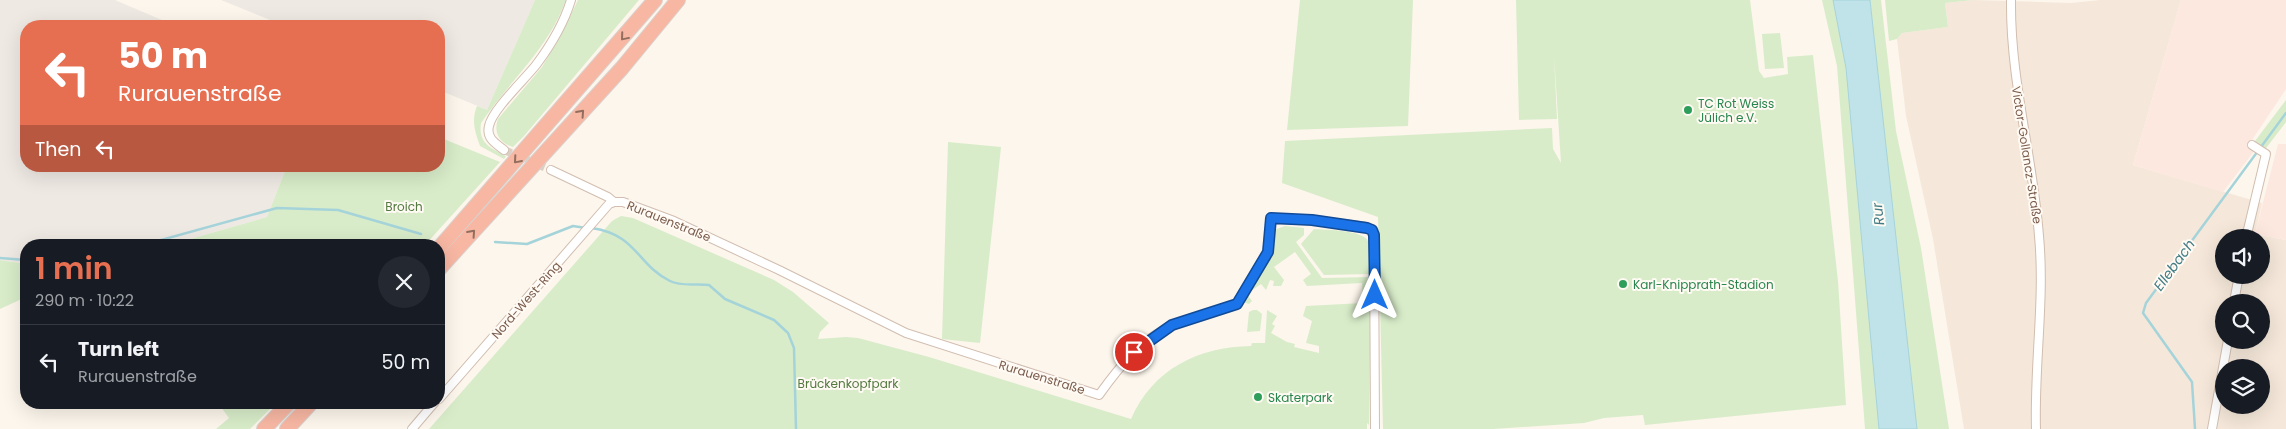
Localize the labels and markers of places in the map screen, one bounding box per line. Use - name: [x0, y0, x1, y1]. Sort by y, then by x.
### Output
- place label: TC Rot Weiss Jülich e.V.: [1698, 95, 1774, 126]
- marker: TC Rot Weiss Jülich e.V.: [1682, 104, 1694, 116]
- place label: Karl-Knipprath-Stadion: [1633, 276, 1774, 293]
- marker: Karl-Knipprath-Stadion: [1617, 278, 1629, 290]
- pin: [1113, 331, 1155, 373]
- place label: Skaterpark: [1268, 389, 1333, 406]
- marker: Skaterpark: [1252, 391, 1264, 403]

